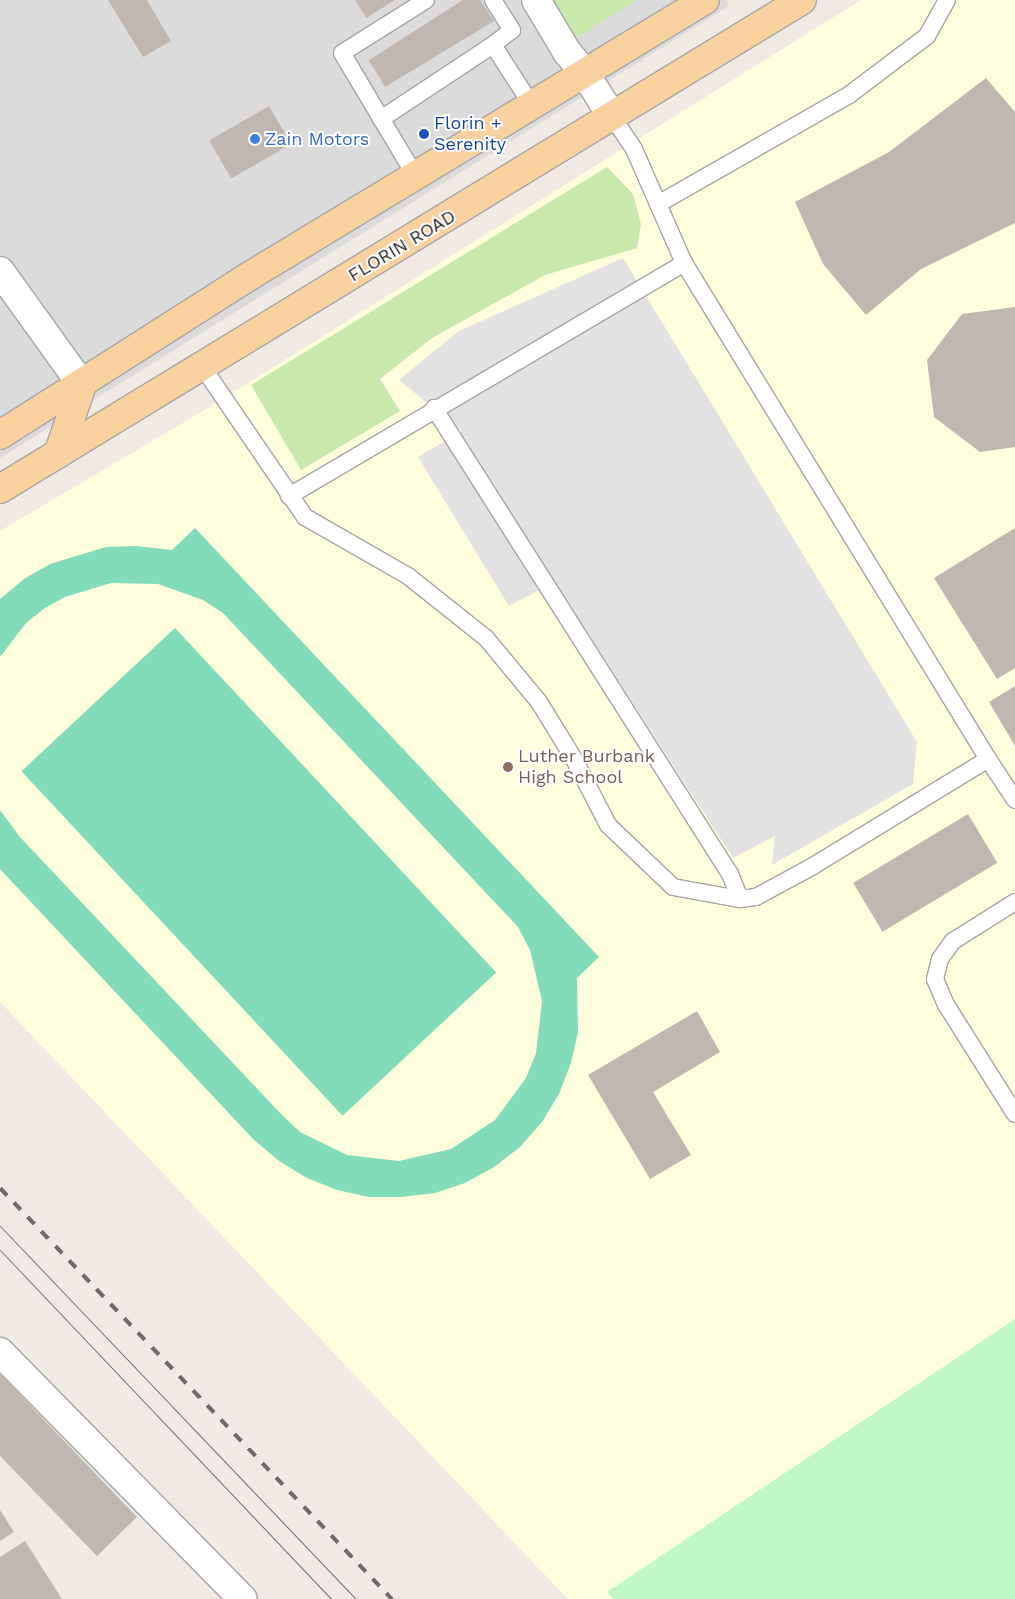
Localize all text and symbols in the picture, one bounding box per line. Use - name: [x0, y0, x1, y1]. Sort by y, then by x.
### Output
- place label: Florin + Serenity: [434, 113, 506, 156]
- place label: Zain Motors: [265, 128, 369, 150]
- marker: Florin + Serenity: [418, 128, 430, 140]
- marker: Zain Motors: [249, 133, 261, 145]
- street label: FLORIN ROAD: [344, 206, 460, 286]
- place label: Luther Burbank High School: [518, 746, 655, 789]
- marker: Luther Burbank High School: [502, 761, 514, 773]

